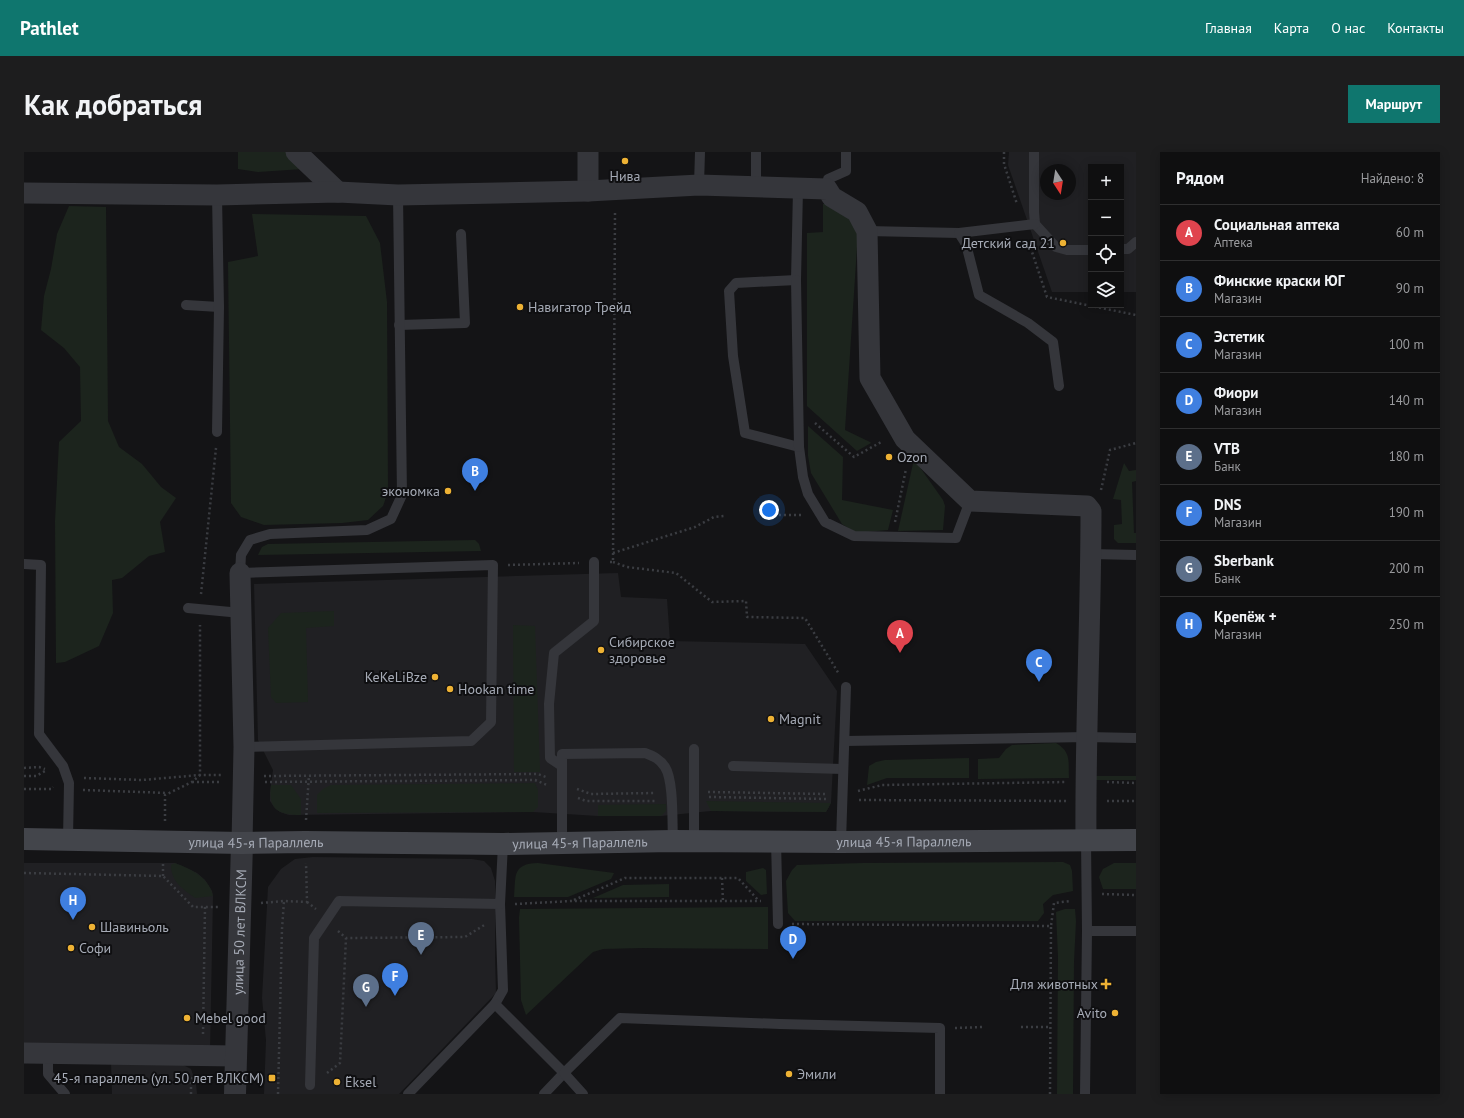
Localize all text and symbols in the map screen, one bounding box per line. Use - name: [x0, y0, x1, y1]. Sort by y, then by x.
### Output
- text: Pathlet: [20, 16, 79, 40]
- text: Главная: [1205, 19, 1252, 37]
- text: Карта: [1274, 19, 1309, 37]
- text: О нас: [1331, 19, 1365, 37]
- text: Контакты: [1387, 19, 1444, 37]
- button: Маршрут: [1348, 85, 1440, 123]
- text: Как добраться: [24, 86, 202, 123]
- marker: Нива: [620, 156, 630, 166]
- north arrow: [1040, 164, 1076, 200]
- map controls: [1088, 164, 1124, 308]
- button: +: [1088, 164, 1124, 200]
- place label: Нива: [610, 167, 641, 185]
- text: Рядом: [1176, 167, 1224, 189]
- text: Найдено: 8: [1361, 170, 1424, 187]
- button: −: [1088, 200, 1124, 236]
- text: Социальная аптека: [1214, 215, 1340, 234]
- text: A: [1185, 224, 1193, 241]
- text: 60 m: [1396, 224, 1424, 241]
- place label: Детский сад 21: [962, 234, 1055, 252]
- text: Аптека: [1214, 234, 1253, 251]
- button: locate: [1088, 236, 1124, 272]
- marker: Детский сад 21: [1058, 238, 1068, 248]
- text: Финские краски ЮГ: [1214, 271, 1345, 290]
- button: layers: [1088, 272, 1124, 308]
- text: B: [1185, 280, 1193, 297]
- text: 90 m: [1396, 280, 1424, 297]
- text: Магазин: [1214, 290, 1262, 307]
- place label: Навигатор Трейд: [528, 298, 631, 316]
- marker: Навигатор Трейд: [515, 302, 525, 312]
- text: Эстетик: [1214, 327, 1265, 346]
- text: C: [1185, 336, 1193, 353]
- text: 100 m: [1389, 336, 1424, 353]
- text: Магазин: [1214, 346, 1262, 363]
- text: Фиори: [1214, 383, 1259, 402]
- text: D: [1185, 392, 1193, 409]
- text: 140 m: [1389, 392, 1424, 409]
- text: Магазин: [1214, 402, 1262, 419]
- text: VTB: [1214, 439, 1240, 458]
- place label: Ozon: [897, 448, 927, 466]
- text: E: [1186, 448, 1192, 465]
- text: 180 m: [1389, 448, 1424, 465]
- marker: Ozon: [884, 452, 894, 462]
- pin: B: [462, 458, 488, 491]
- text: Банк: [1214, 458, 1241, 475]
- place label: экономка: [382, 482, 440, 500]
- marker: экономка: [443, 486, 453, 496]
- text: DNS: [1214, 495, 1242, 514]
- your location: [759, 500, 779, 520]
- text: F: [1186, 504, 1192, 521]
- text: 190 m: [1389, 504, 1424, 521]
- text: Магазин: [1214, 514, 1262, 531]
- text: Sberbank: [1214, 551, 1274, 570]
- text: G: [1185, 560, 1193, 577]
- text: 200 m: [1389, 560, 1424, 577]
- text: Банк: [1214, 570, 1241, 587]
- text: Крепёж +: [1214, 607, 1277, 626]
- text: H: [1185, 616, 1193, 633]
- text: 250 m: [1389, 616, 1424, 633]
- pin: A: [887, 620, 913, 653]
- text: Магазин: [1214, 626, 1262, 643]
- place label: Сибирское здоровье: [609, 633, 675, 667]
- marker: Сибирское здоровье: [596, 645, 606, 655]
- pin: C: [1026, 649, 1052, 682]
- place label: KeKeLiBze: [365, 668, 427, 686]
- marker: KeKeLiBze: [430, 672, 440, 682]
- place label: Hookan time: [458, 680, 534, 698]
- marker: Hookan time: [445, 684, 455, 694]
- place label: Magnit: [779, 710, 821, 728]
- marker: Magnit: [766, 714, 776, 724]
- street label: улица 45-я Параллель: [512, 832, 648, 853]
- street label: улица 45-я Параллель: [836, 832, 972, 851]
- street label: улица 45-я Параллель: [188, 833, 324, 852]
- street label: улица 50 лет ВЛКСМ: [229, 869, 250, 995]
- pin: H: [60, 887, 86, 920]
- place label: Шавиньоль: [100, 918, 169, 936]
- marker: Шавиньоль: [87, 922, 97, 932]
- pin: E: [408, 922, 434, 955]
- pin: D: [780, 926, 806, 959]
- place label: Софи: [79, 939, 111, 957]
- marker: Софи: [66, 943, 76, 953]
- pin: F: [382, 963, 408, 996]
- pin: G: [353, 974, 379, 1007]
- place label: Для животных: [1010, 975, 1098, 993]
- marker: Для животных: [1101, 979, 1111, 989]
- place label: Avito: [1077, 1004, 1107, 1022]
- marker: Avito: [1110, 1008, 1120, 1018]
- place label: Mebel good: [195, 1009, 266, 1027]
- marker: Mebel good: [182, 1013, 192, 1023]
- place label: Эмили: [797, 1065, 836, 1083]
- place label: 45-я параллель (ул. 50 лет ВЛКСМ): [54, 1069, 264, 1087]
- marker: Эмили: [784, 1069, 794, 1079]
- marker: 45-я параллель (ул. 50 лет ВЛКСМ): [267, 1073, 277, 1083]
- place label: Ёksel: [345, 1073, 376, 1091]
- marker: Ёksel: [332, 1077, 342, 1087]

